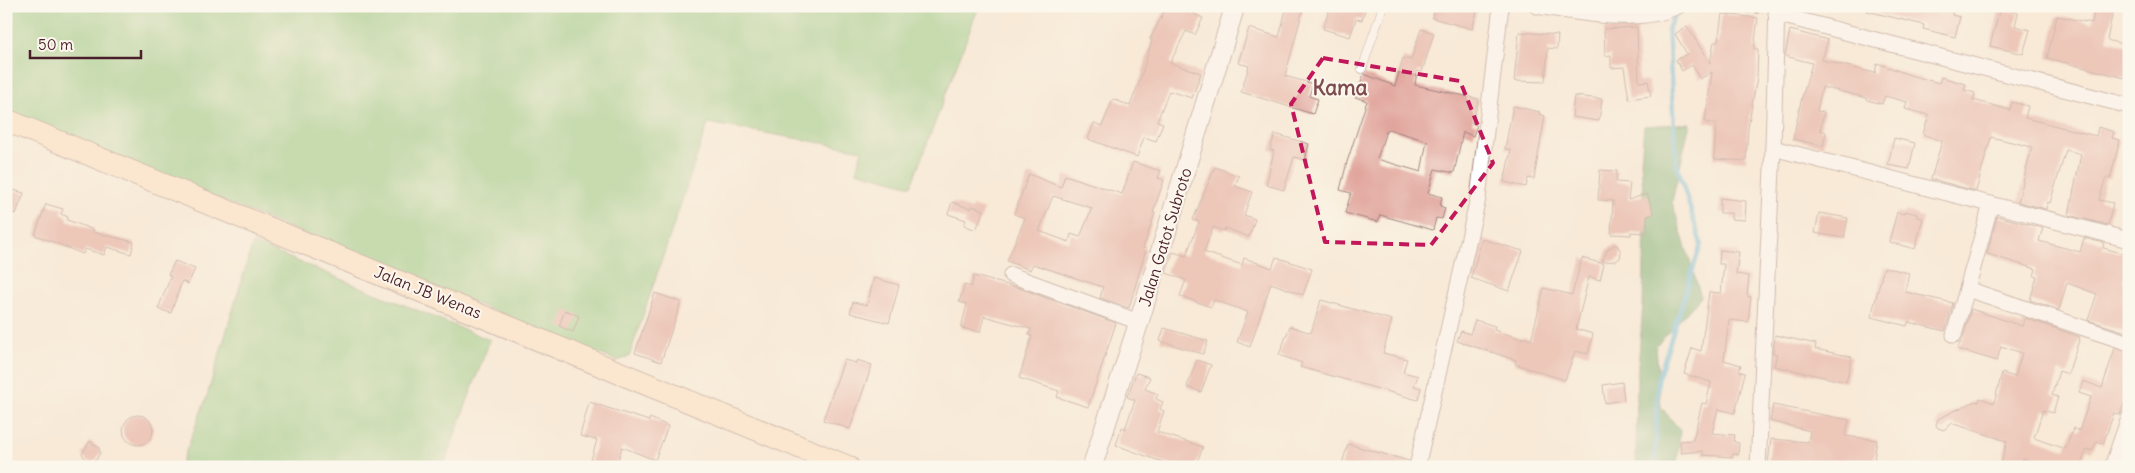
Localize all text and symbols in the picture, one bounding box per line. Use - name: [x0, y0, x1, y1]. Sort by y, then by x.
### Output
- scale bar: [30, 28, 141, 60]
- text: 50 m: [38, 35, 73, 54]
- district label: Kama: [1312, 74, 1368, 101]
- street label: Jalan Gatot Subroto: [1134, 165, 1196, 309]
- street label: Jalan JB Wenas: [371, 261, 485, 323]

